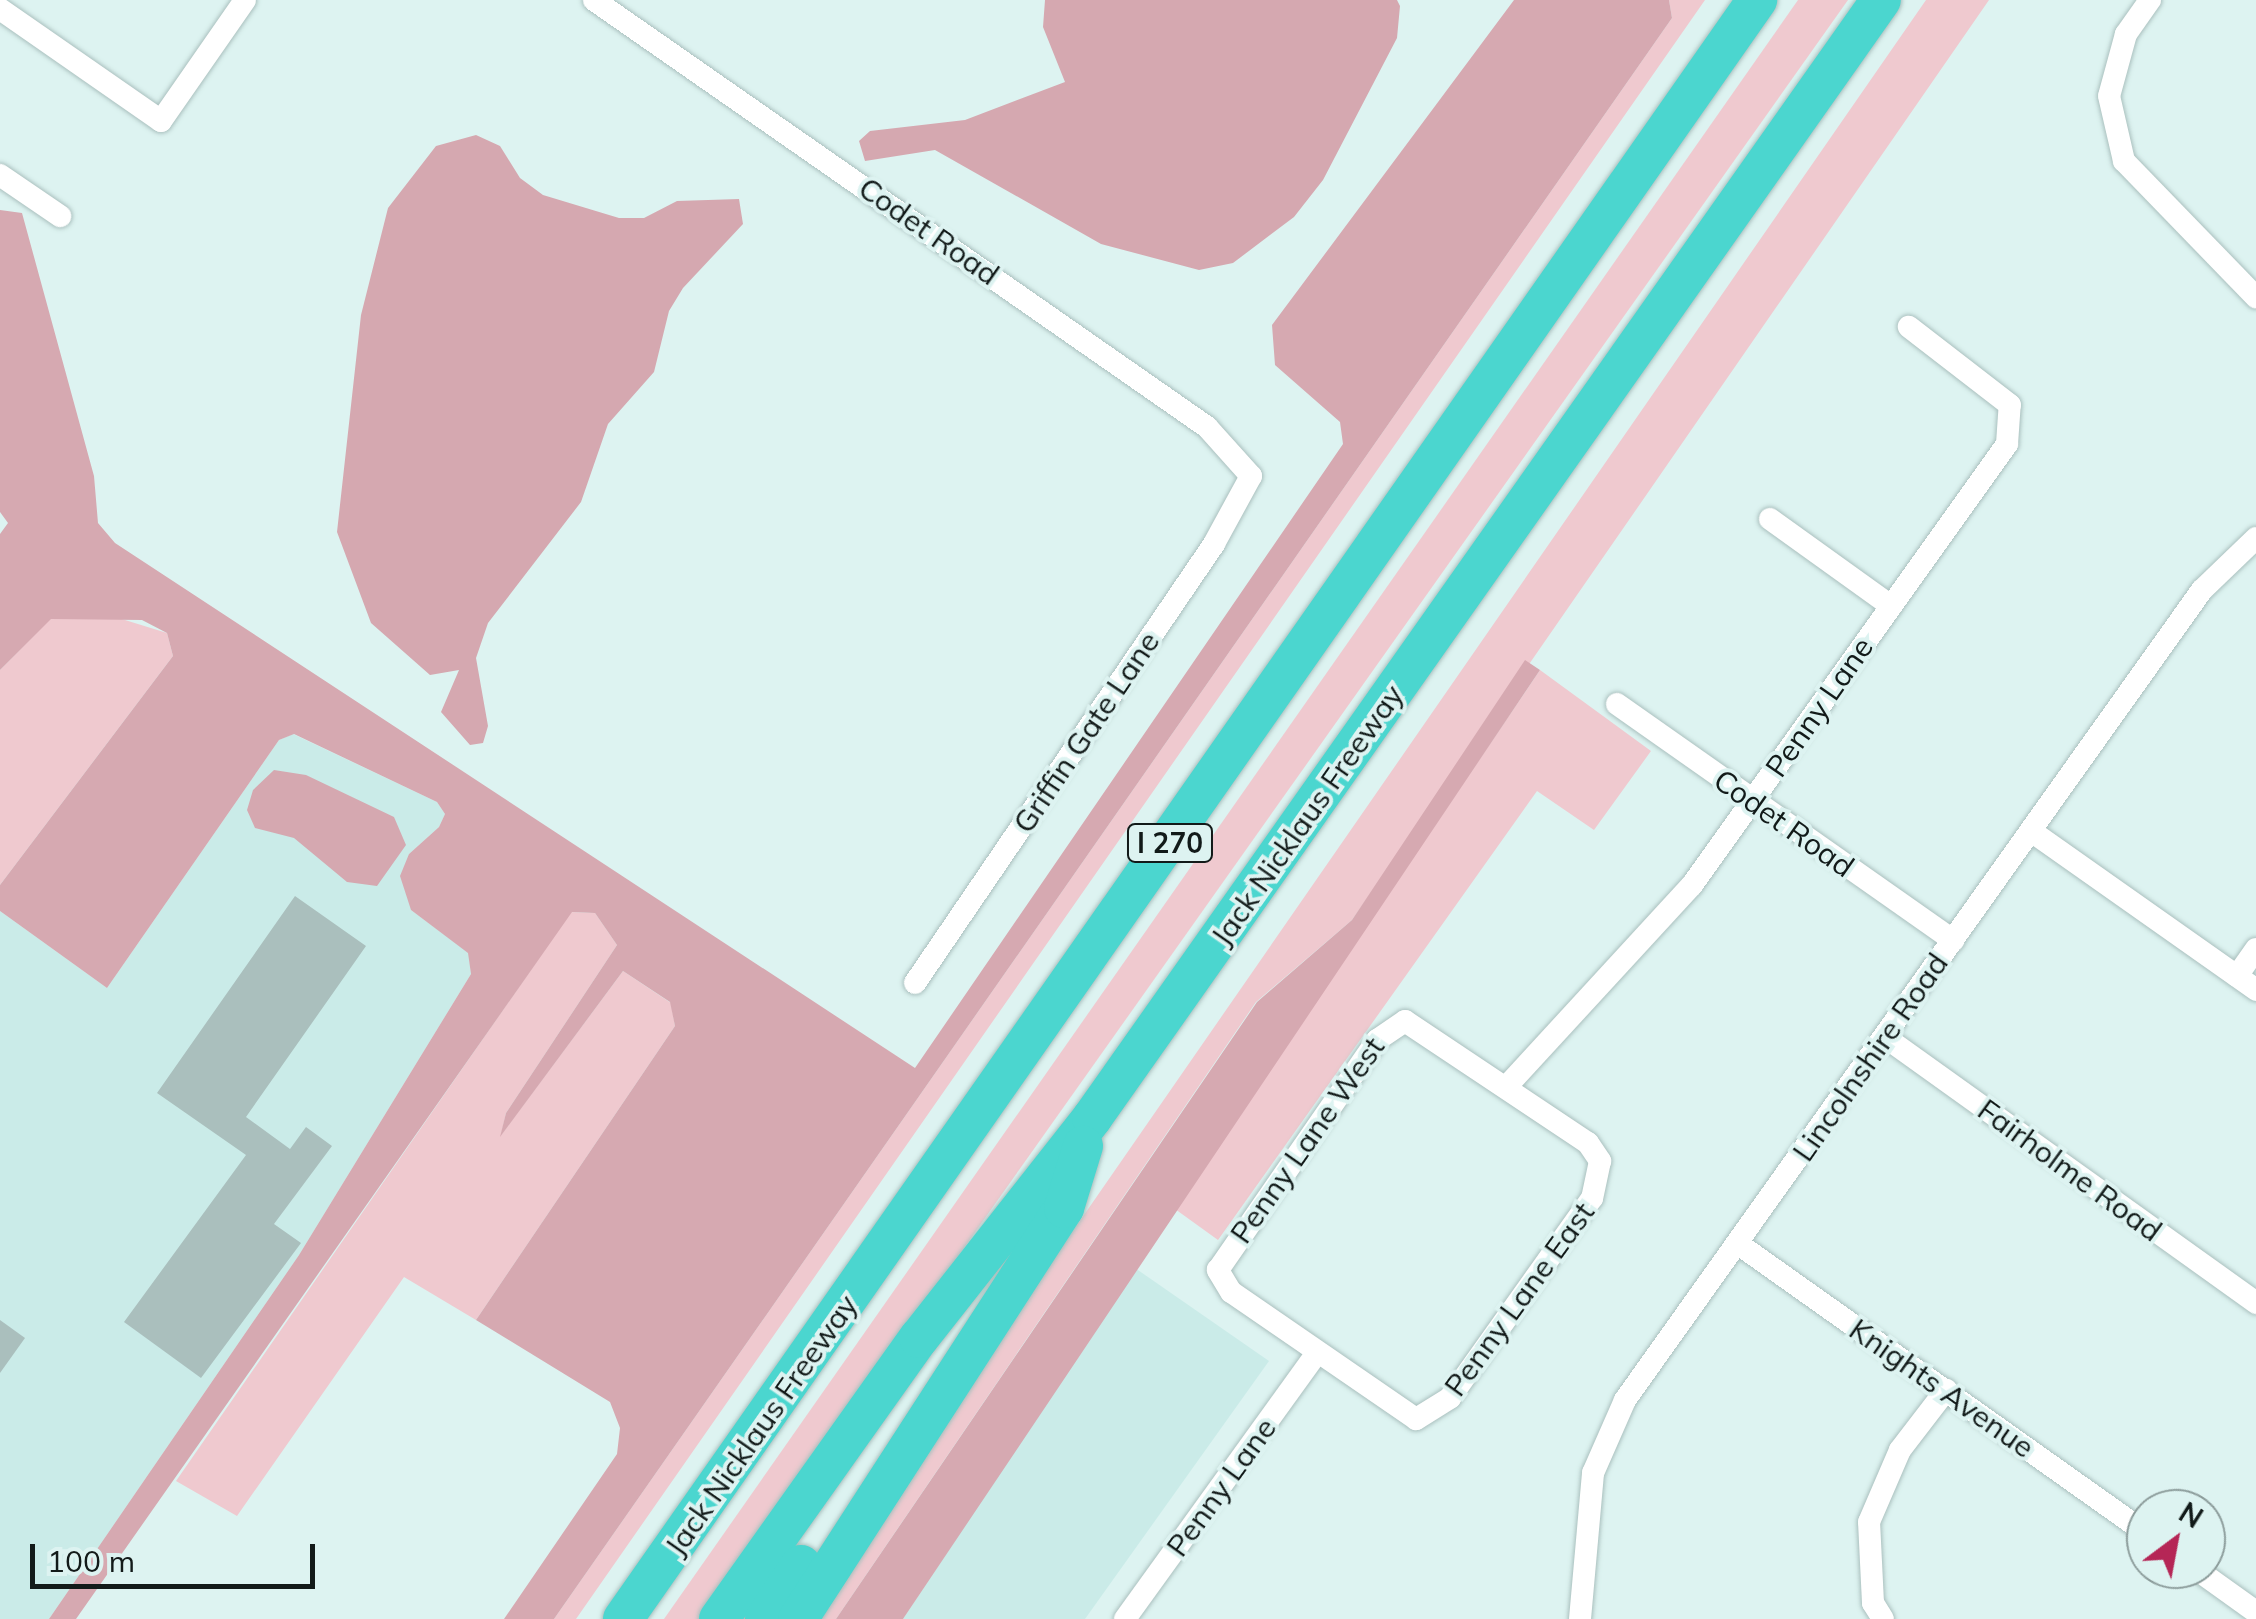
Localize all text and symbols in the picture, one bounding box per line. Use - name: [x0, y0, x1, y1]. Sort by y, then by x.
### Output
- street label: Codet Road: [852, 170, 1006, 292]
- street label: Griffin Gate Lane: [1005, 625, 1167, 839]
- street label: Penny Lane: [1758, 630, 1880, 784]
- street label: Jack Nicklaus Freeway: [1203, 678, 1411, 952]
- street label: Codet Road: [1707, 762, 1861, 884]
- road number: I 270: [1125, 820, 1215, 866]
- street label: Lincolnshire Road: [1785, 946, 1955, 1168]
- street label: Penny Lane West: [1223, 1030, 1391, 1250]
- street label: Fairholme Road: [1971, 1091, 2169, 1249]
- street label: Penny Lane East: [1437, 1195, 1601, 1403]
- street label: Jack Nicklaus Freeway: [657, 1288, 865, 1562]
- street label: Knights Avenue: [1843, 1311, 2041, 1465]
- street label: Penny Lane: [1159, 1411, 1283, 1563]
- north arrow: [2126, 1489, 2226, 1589]
- text: N: [2173, 1494, 2209, 1535]
- scale bar: [35, 1524, 320, 1586]
- text: 100 m: [47, 1542, 135, 1580]

